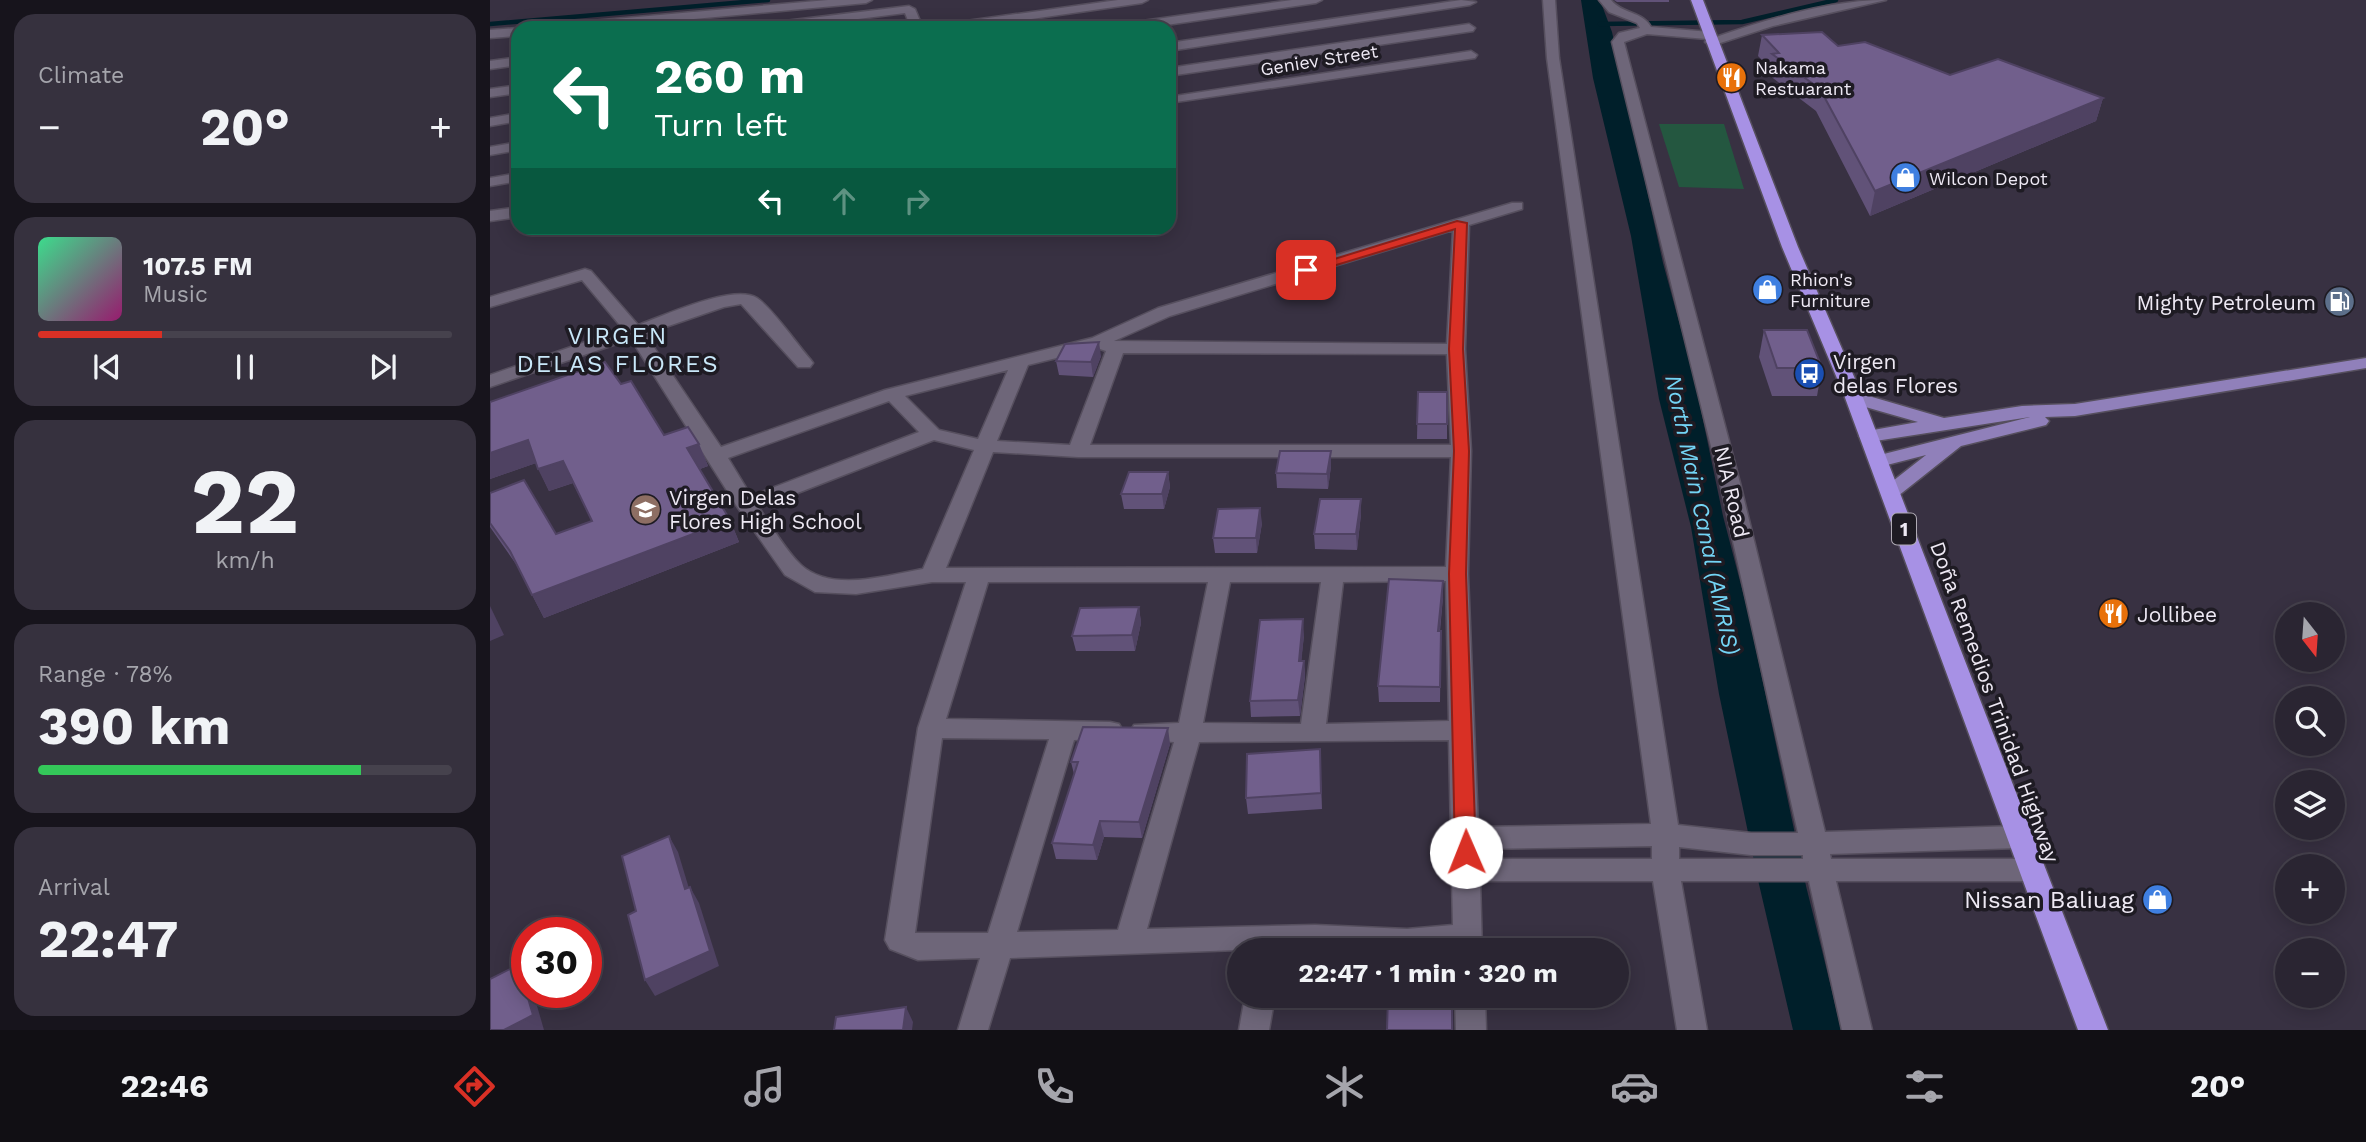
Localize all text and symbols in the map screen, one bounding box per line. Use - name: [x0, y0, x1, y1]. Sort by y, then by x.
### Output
- street label: Geniev Street: [1259, 40, 1380, 80]
- text: 260 m: [654, 47, 805, 105]
- icon: left: [539, 49, 630, 140]
- place label: Nakama Restuarant: [1755, 57, 1852, 99]
- restaurant icon: Nakama Restuarant: [1715, 60, 1749, 94]
- text: Climate: [38, 62, 124, 89]
- text: 20°: [200, 97, 290, 158]
- text: −: [38, 105, 61, 149]
- text: +: [429, 105, 452, 149]
- text: Turn left: [654, 106, 787, 144]
- shop icon: Wilcon Depot: [1889, 161, 1923, 195]
- place label: Wilcon Depot: [1929, 168, 2048, 189]
- icon: left: [752, 182, 790, 220]
- icon: ahead: [825, 182, 863, 220]
- icon: right: [898, 182, 936, 220]
- pin: [1276, 240, 1336, 300]
- text: 107.5 FM: [143, 251, 253, 281]
- icon: arrive: [1287, 251, 1325, 289]
- place label: Rhion's Furniture: [1790, 269, 1871, 311]
- shop icon: Rhion's Furniture: [1750, 272, 1784, 306]
- text: Music: [143, 281, 208, 308]
- fuel station icon: Mighty Petroleum: [2322, 285, 2356, 319]
- place label: Mighty Petroleum: [2137, 290, 2316, 315]
- district label: VIRGEN DELAS FLORES: [516, 322, 720, 378]
- icon: previous: [88, 348, 126, 386]
- icon: pause: [226, 348, 264, 386]
- icon: next: [364, 348, 402, 386]
- place label: Virgen delas Flores: [1833, 349, 1958, 398]
- bus stop icon: Virgen delas Flores: [1793, 356, 1827, 390]
- water label: North Main Canal (AMRIS): [1659, 372, 1745, 658]
- street label: NIA Road: [1709, 444, 1755, 540]
- text: 22: [191, 448, 299, 555]
- place label: Virgen Delas Flores High School: [669, 485, 862, 534]
- school or university icon: Virgen Delas Flores High School: [629, 492, 663, 526]
- road number: 1: [1892, 514, 1916, 544]
- street label: Doña Remedios Trinidad Highway: [1925, 538, 2065, 866]
- text: km/h: [215, 547, 275, 574]
- restaurant icon: Jollibee: [2097, 597, 2131, 631]
- place label: Jollibee: [2137, 602, 2217, 627]
- north arrow: [2275, 602, 2345, 672]
- map controls: [2275, 602, 2345, 1008]
- text: Range · 78%: [38, 661, 172, 688]
- button: search: [2275, 686, 2345, 756]
- text: 390 km: [38, 696, 231, 757]
- button: layers: [2275, 770, 2345, 840]
- position arrow: [1429, 815, 1503, 889]
- button: +: [2275, 854, 2345, 924]
- text: Arrival: [38, 874, 110, 901]
- shop icon: Nissan Baliuag: [2140, 883, 2174, 917]
- place label: Nissan Baliuag: [1964, 886, 2134, 914]
- text: 22:47: [38, 909, 178, 970]
- speed limit sign: 30: [511, 917, 602, 1008]
- button: −: [2275, 938, 2345, 1008]
- text: 22:47 · 1 min · 320 m: [1298, 958, 1558, 988]
- icon: directions: [450, 1062, 499, 1111]
- icon: music: [740, 1062, 789, 1111]
- icon: phone: [1030, 1062, 1079, 1111]
- icon: climate: [1320, 1062, 1369, 1111]
- icon: car: [1610, 1062, 1659, 1111]
- icon: filters: [1900, 1062, 1949, 1111]
- text: 22:46: [121, 1067, 209, 1105]
- text: 20°: [2190, 1067, 2245, 1105]

